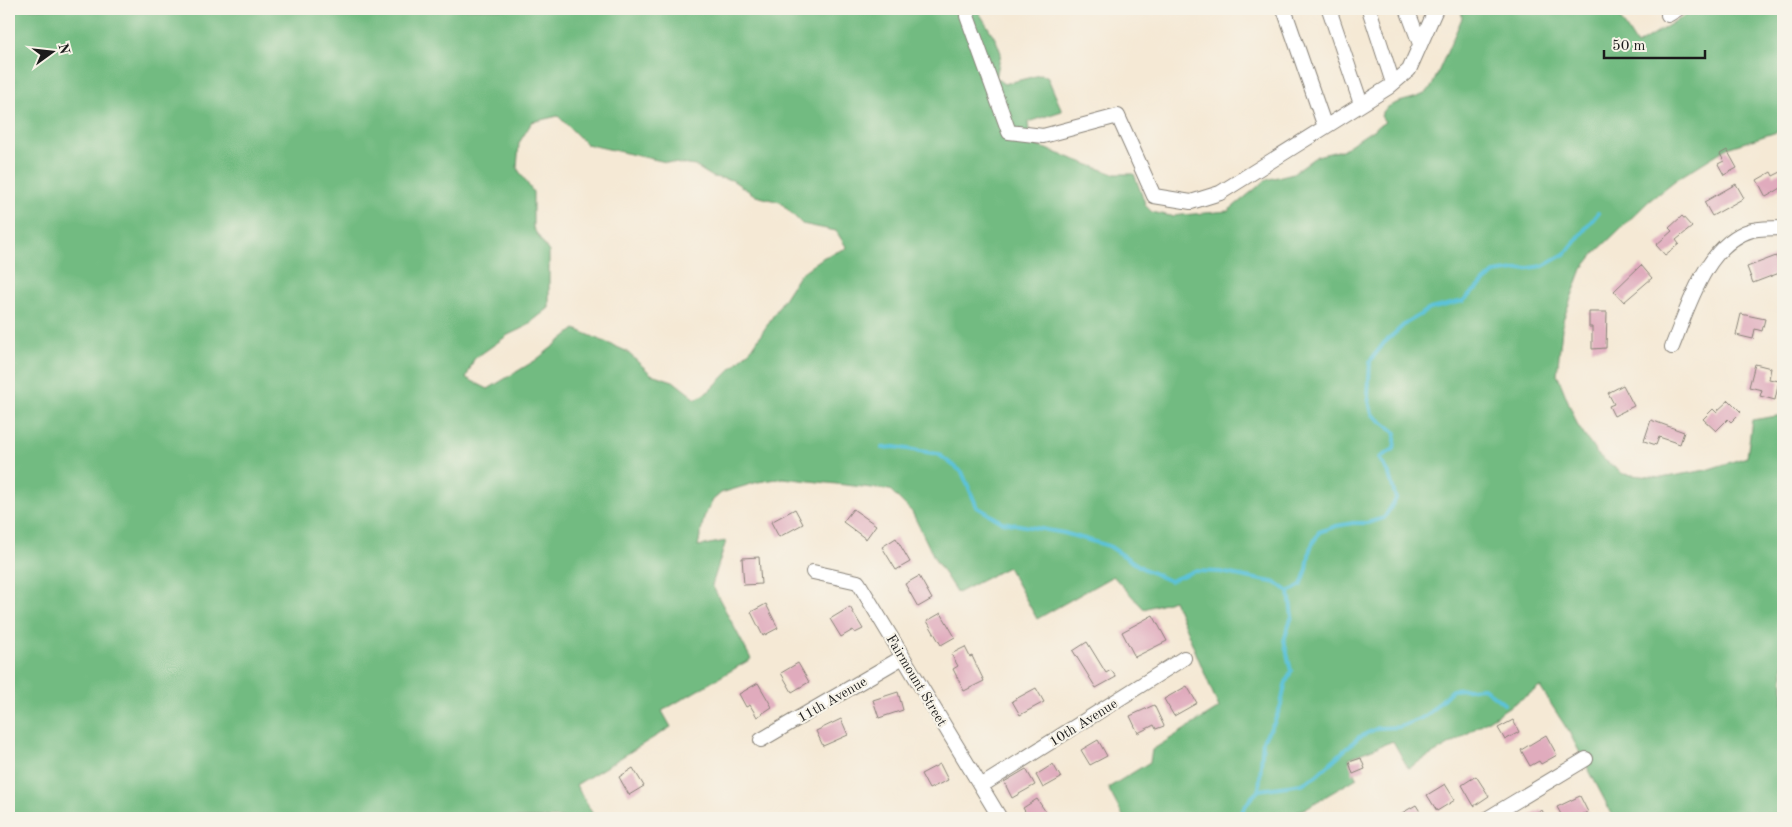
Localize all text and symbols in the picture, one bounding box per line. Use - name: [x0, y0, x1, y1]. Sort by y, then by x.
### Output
- north arrow: [28, 28, 78, 78]
- scale bar: [1604, 28, 1706, 60]
- text: 50 m: [1612, 39, 1646, 54]
- text: N: [55, 42, 72, 56]
- street label: Fairmount Street: [883, 632, 949, 729]
- street label: 11th Avenue: [796, 675, 869, 725]
- street label: 10th Avenue: [1047, 696, 1120, 749]

